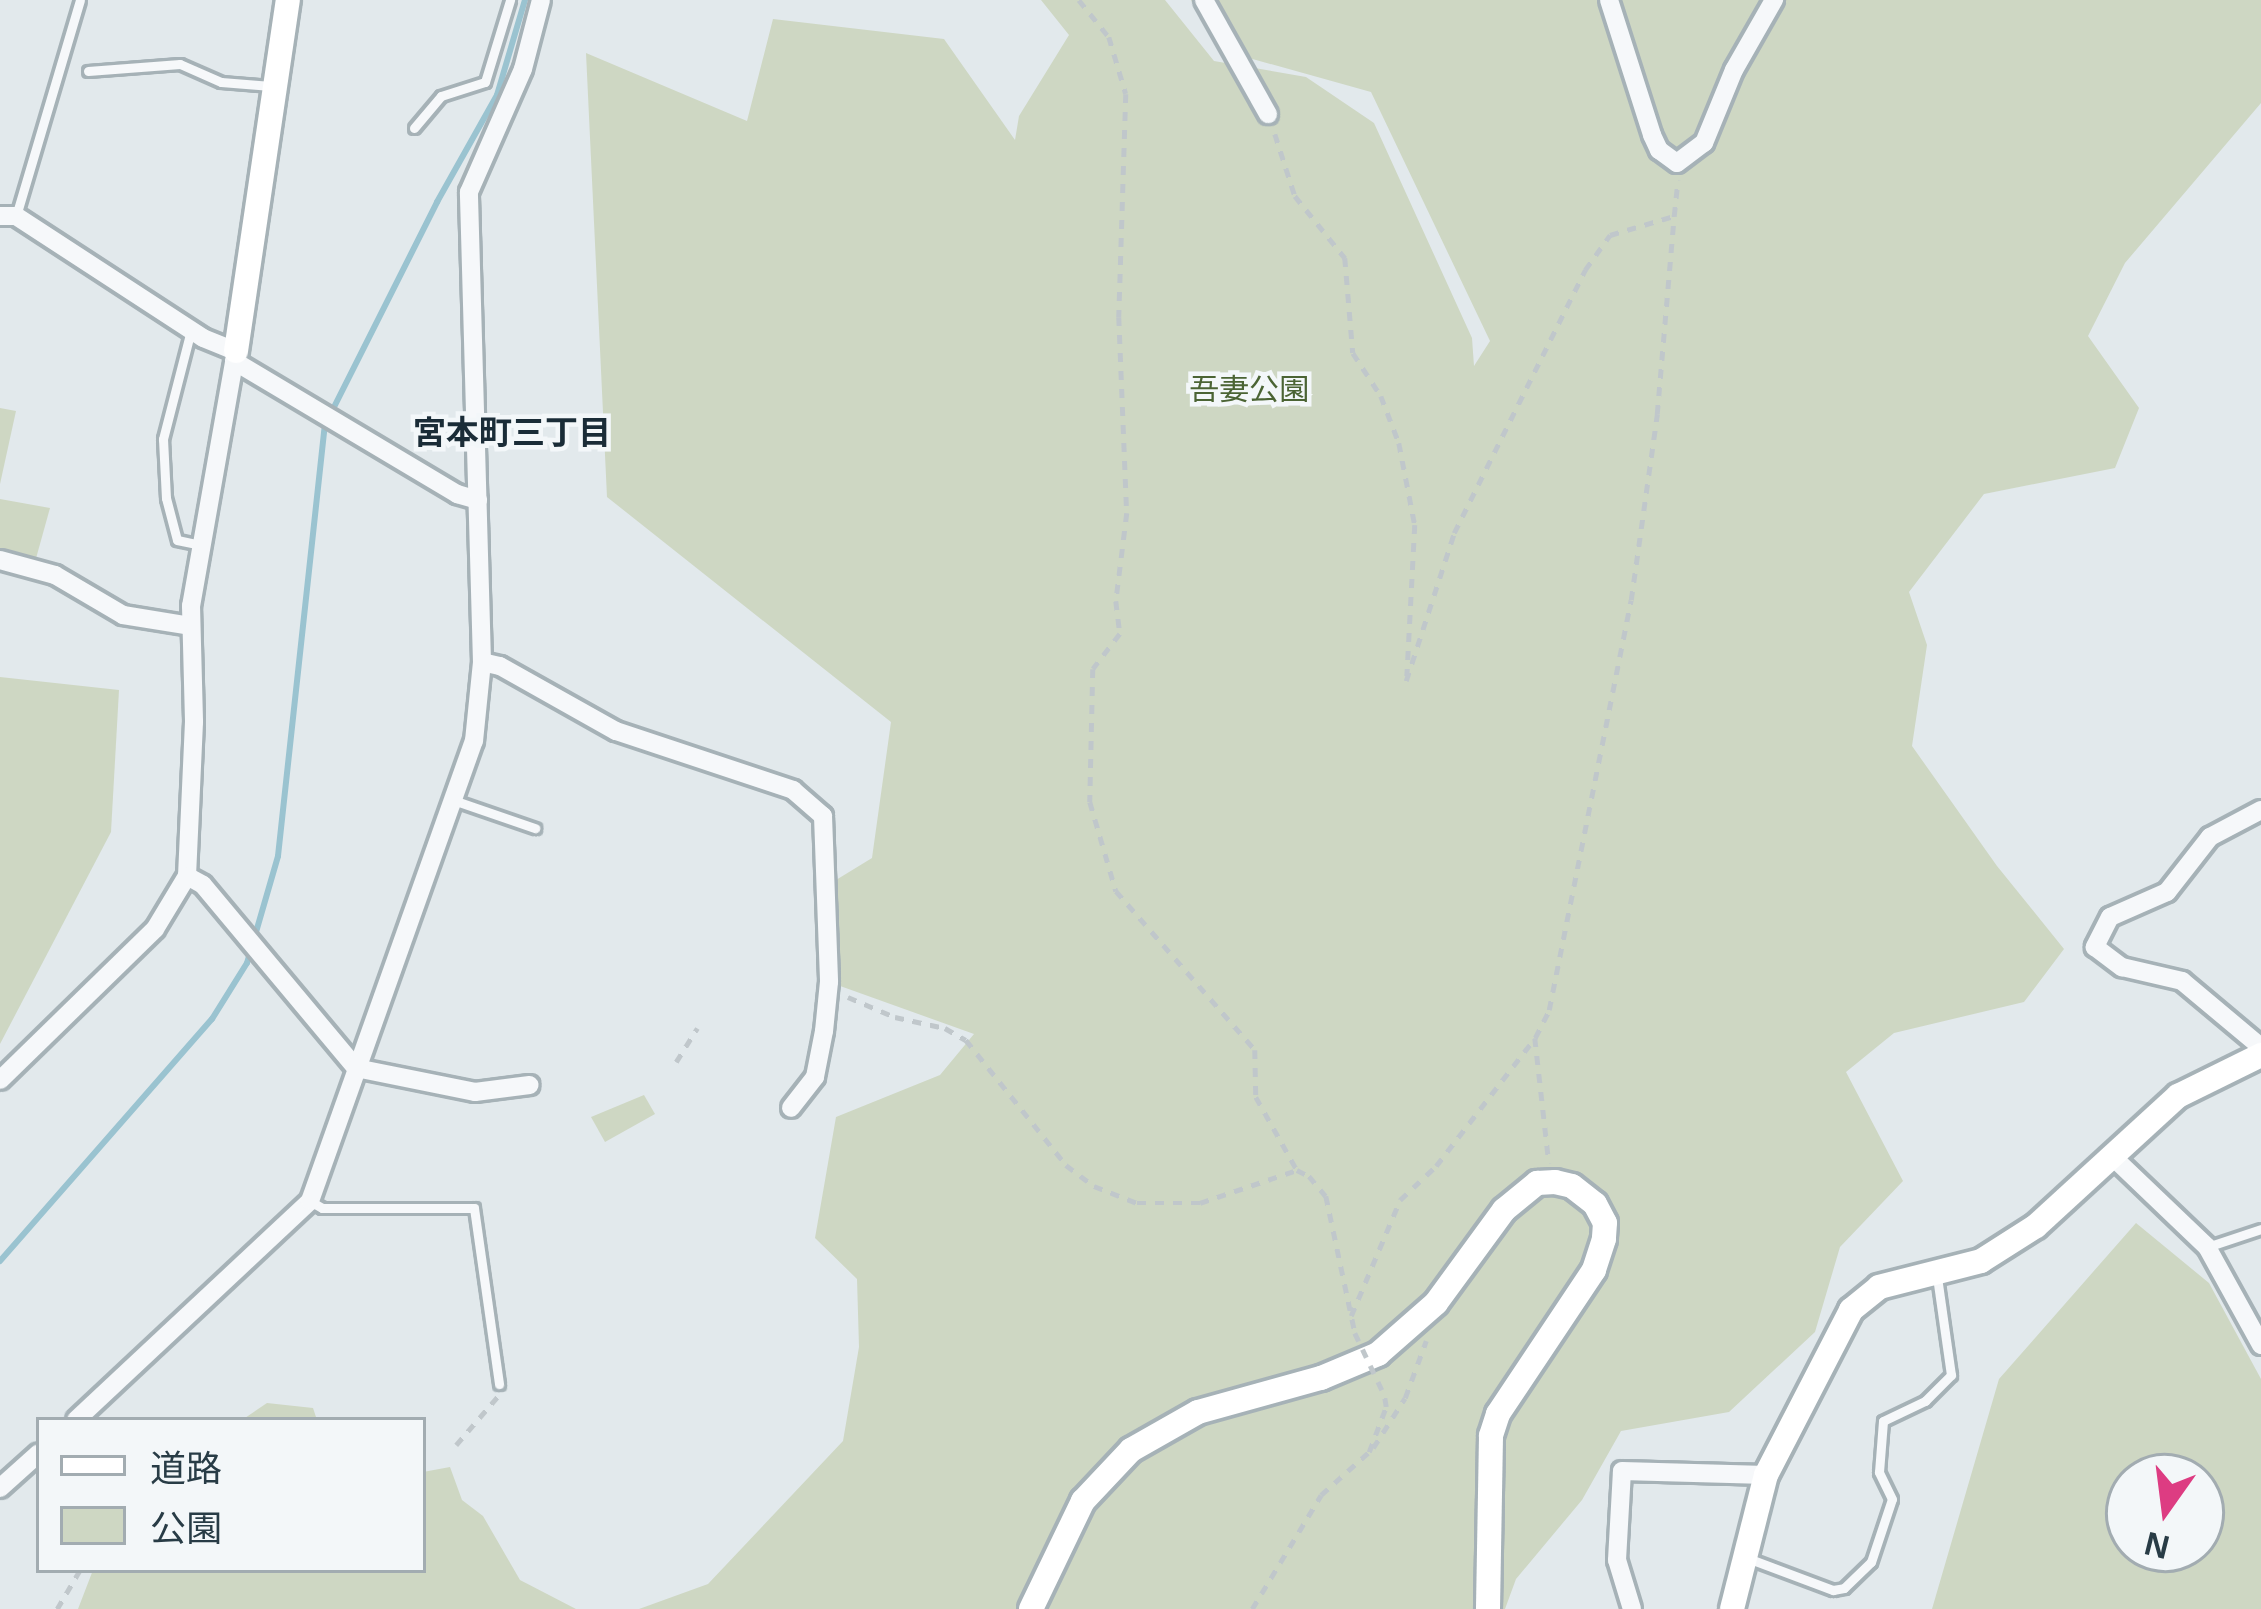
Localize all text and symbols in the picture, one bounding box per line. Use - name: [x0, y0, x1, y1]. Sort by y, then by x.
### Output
- park label: 吾妻公園: [1189, 372, 1309, 408]
- district label: 宮本町三丁目: [413, 413, 611, 453]
- legend: [36, 1417, 426, 1573]
- text: 道路: [150, 1448, 222, 1489]
- north arrow: [2105, 1453, 2225, 1573]
- text: 公園: [150, 1508, 222, 1549]
- text: N: [2141, 1525, 2173, 1566]

